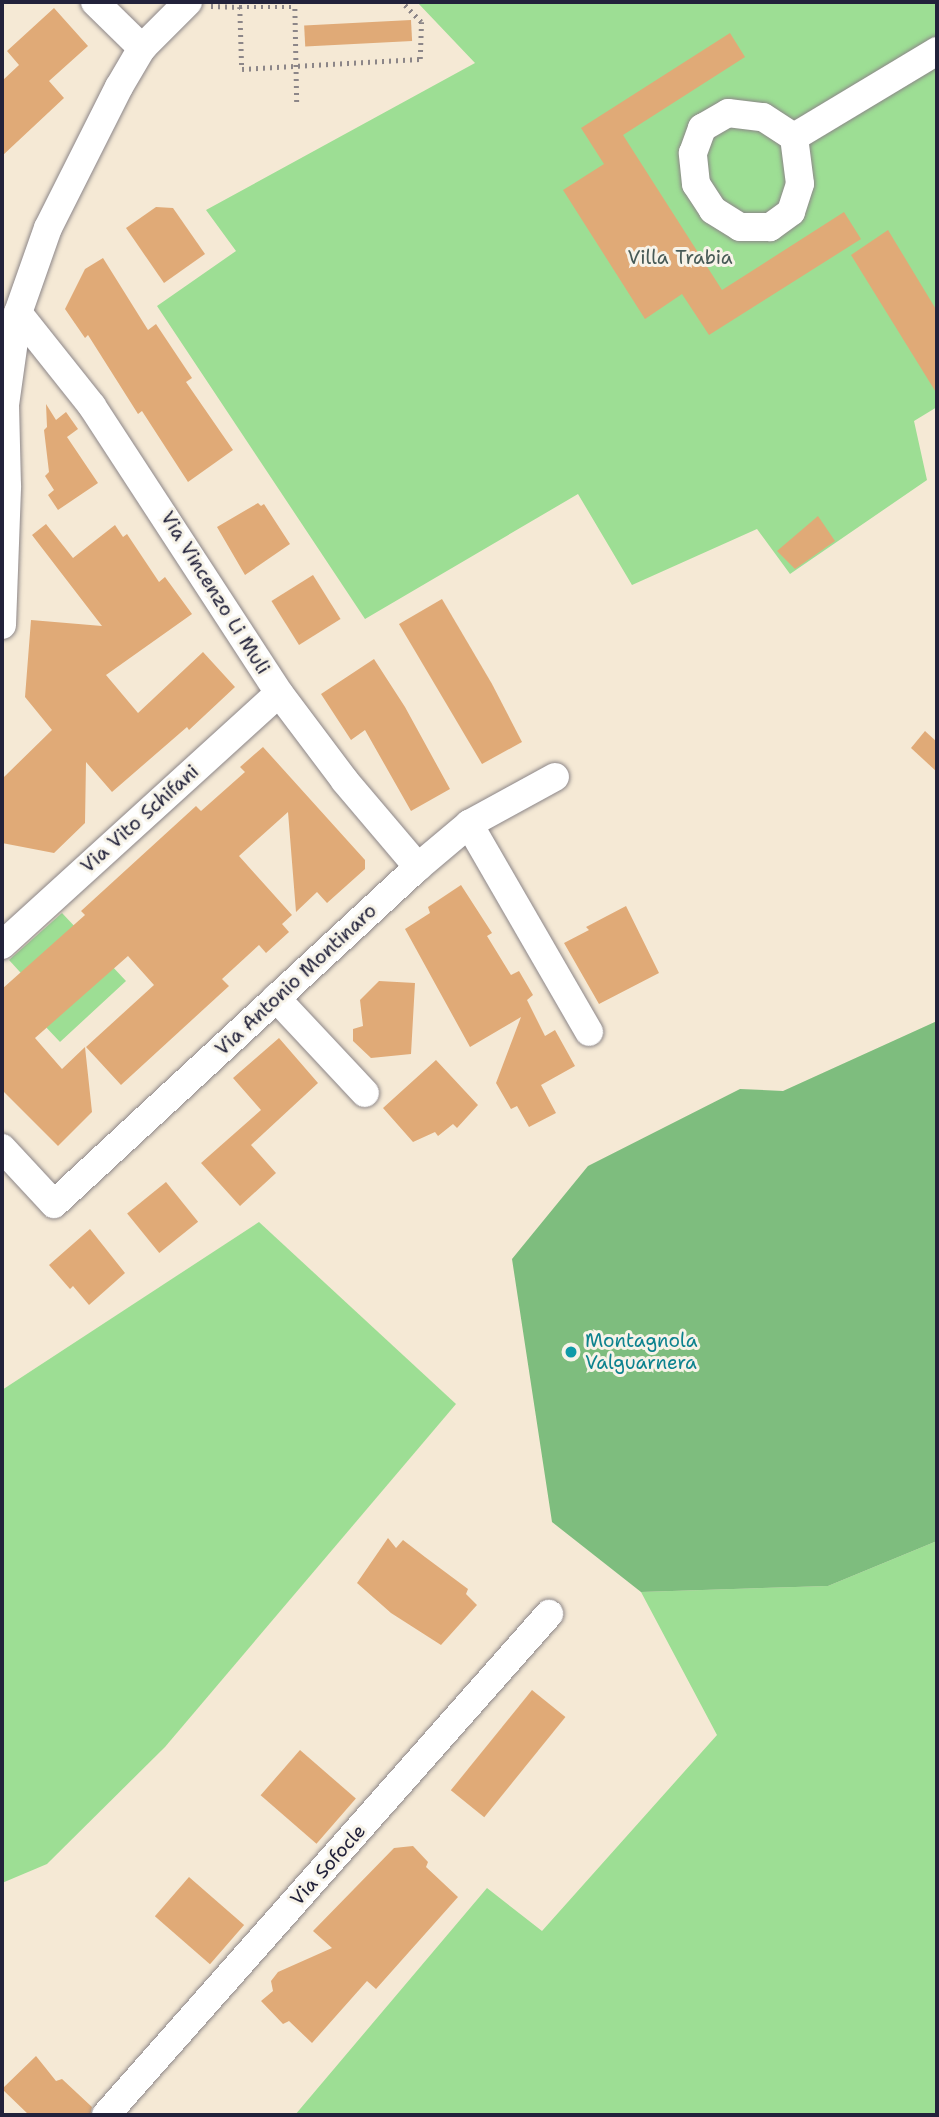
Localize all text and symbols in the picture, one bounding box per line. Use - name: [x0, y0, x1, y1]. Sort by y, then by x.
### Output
- park label: Villa Trabia: [627, 247, 733, 269]
- street label: Via Vincenzo Li Muli: [156, 507, 274, 679]
- street label: Via Vito Schifani: [76, 760, 204, 878]
- street label: Via Antonio Montinaro: [211, 899, 381, 1061]
- place label: Montagnola Valguarnera: [585, 1330, 698, 1374]
- marker: Montagnola Valguarnera: [563, 1344, 579, 1360]
- street label: Via Sofocle: [286, 1820, 370, 1910]

